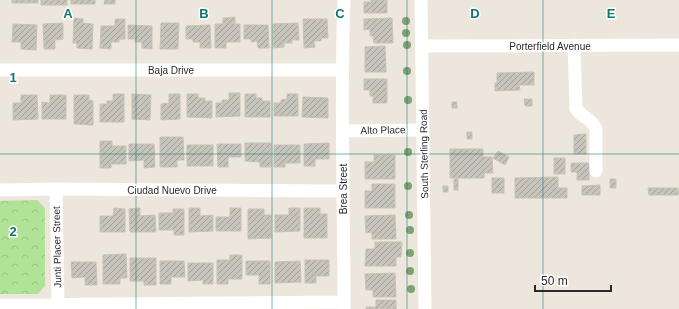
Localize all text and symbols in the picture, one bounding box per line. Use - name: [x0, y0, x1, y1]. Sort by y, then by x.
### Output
- text: A: [63, 6, 73, 21]
- text: B: [199, 6, 209, 21]
- text: C: [335, 6, 345, 21]
- text: D: [470, 6, 480, 21]
- text: E: [607, 6, 616, 21]
- street label: Porterfield Avenue: [509, 41, 591, 52]
- street label: Baja Drive: [148, 65, 194, 76]
- text: 1: [9, 70, 17, 85]
- street label: South Sterling Road: [418, 109, 430, 199]
- street label: Alto Place: [360, 124, 406, 136]
- street label: Brea Street: [338, 163, 349, 214]
- street label: Ciudad Nuevo Drive: [127, 185, 217, 196]
- street label: Junti Placer Street: [51, 206, 63, 288]
- text: 2: [9, 224, 17, 239]
- scale bar: [535, 267, 611, 293]
- text: 50 m: [541, 274, 568, 288]

